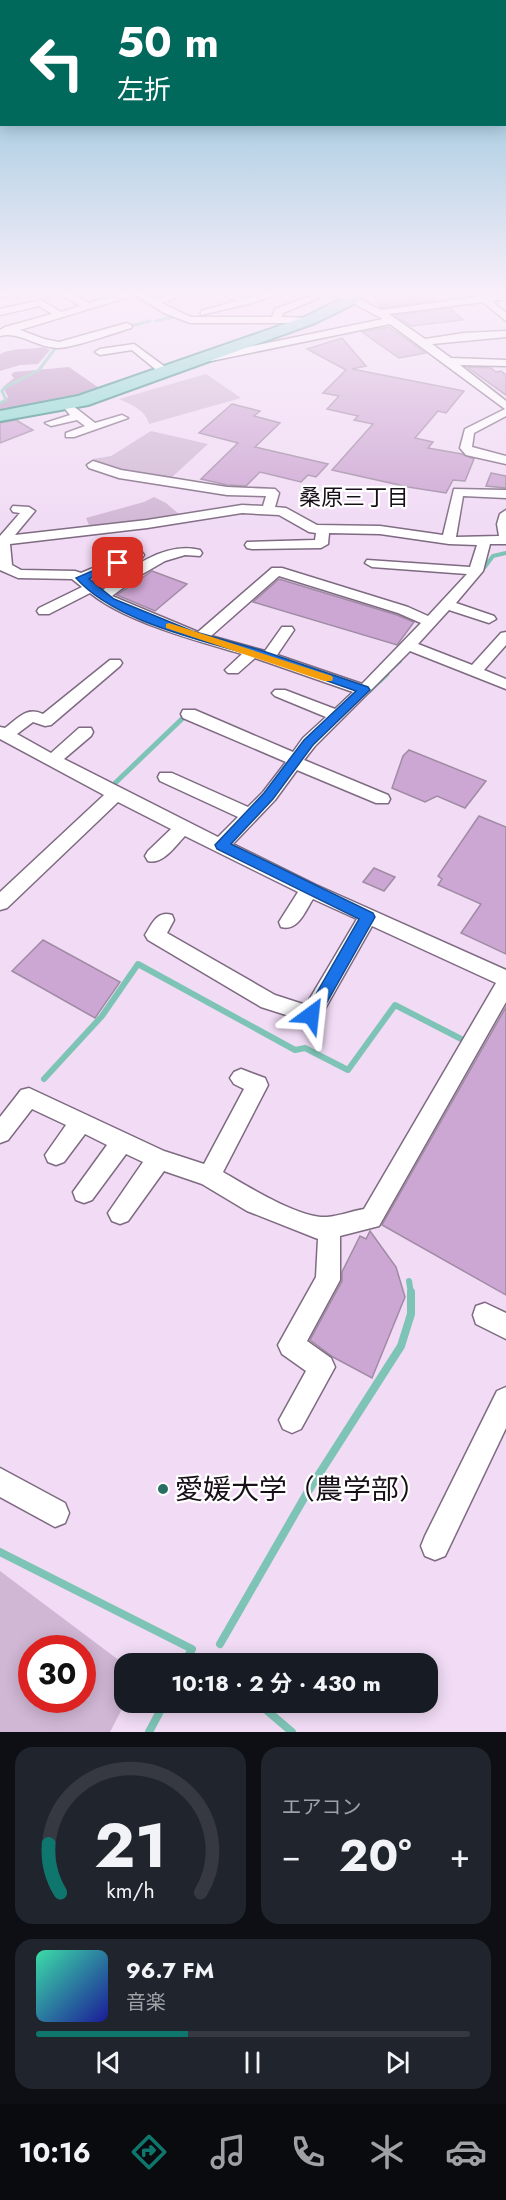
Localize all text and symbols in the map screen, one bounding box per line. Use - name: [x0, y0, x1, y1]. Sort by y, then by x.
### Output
- text: 50 m: [117, 12, 219, 73]
- icon: left: [18, 24, 96, 102]
- text: 左折: [117, 70, 171, 109]
- district label: 桑原三丁目: [299, 481, 409, 513]
- pin: [92, 537, 143, 588]
- icon: arrive: [101, 546, 134, 579]
- position arrow: [279, 983, 343, 1047]
- place label: 愛媛大学（農学部）: [175, 1469, 427, 1510]
- marker: 愛媛大学（農学部）: [156, 1482, 170, 1496]
- speed limit sign: 30: [18, 1635, 96, 1713]
- text: 10:18 · 2 分 · 430 m: [171, 1667, 381, 1699]
- text: エアコン: [282, 1793, 362, 1822]
- text: 21: [94, 1800, 167, 1890]
- text: 20°: [339, 1823, 412, 1888]
- text: −: [282, 1832, 301, 1879]
- text: +: [450, 1832, 470, 1879]
- text: km/h: [106, 1875, 154, 1906]
- text: 96.7 FM: [126, 1954, 214, 1986]
- text: 音楽: [126, 1988, 166, 2017]
- icon: previous: [92, 2046, 125, 2079]
- icon: pause: [236, 2046, 269, 2079]
- icon: next: [381, 2046, 414, 2079]
- icon: directions: [128, 2131, 170, 2173]
- icon: music: [207, 2131, 249, 2173]
- icon: phone: [287, 2131, 329, 2173]
- icon: climate: [366, 2131, 408, 2173]
- icon: car: [445, 2131, 487, 2173]
- text: 10:16: [19, 2133, 91, 2172]

